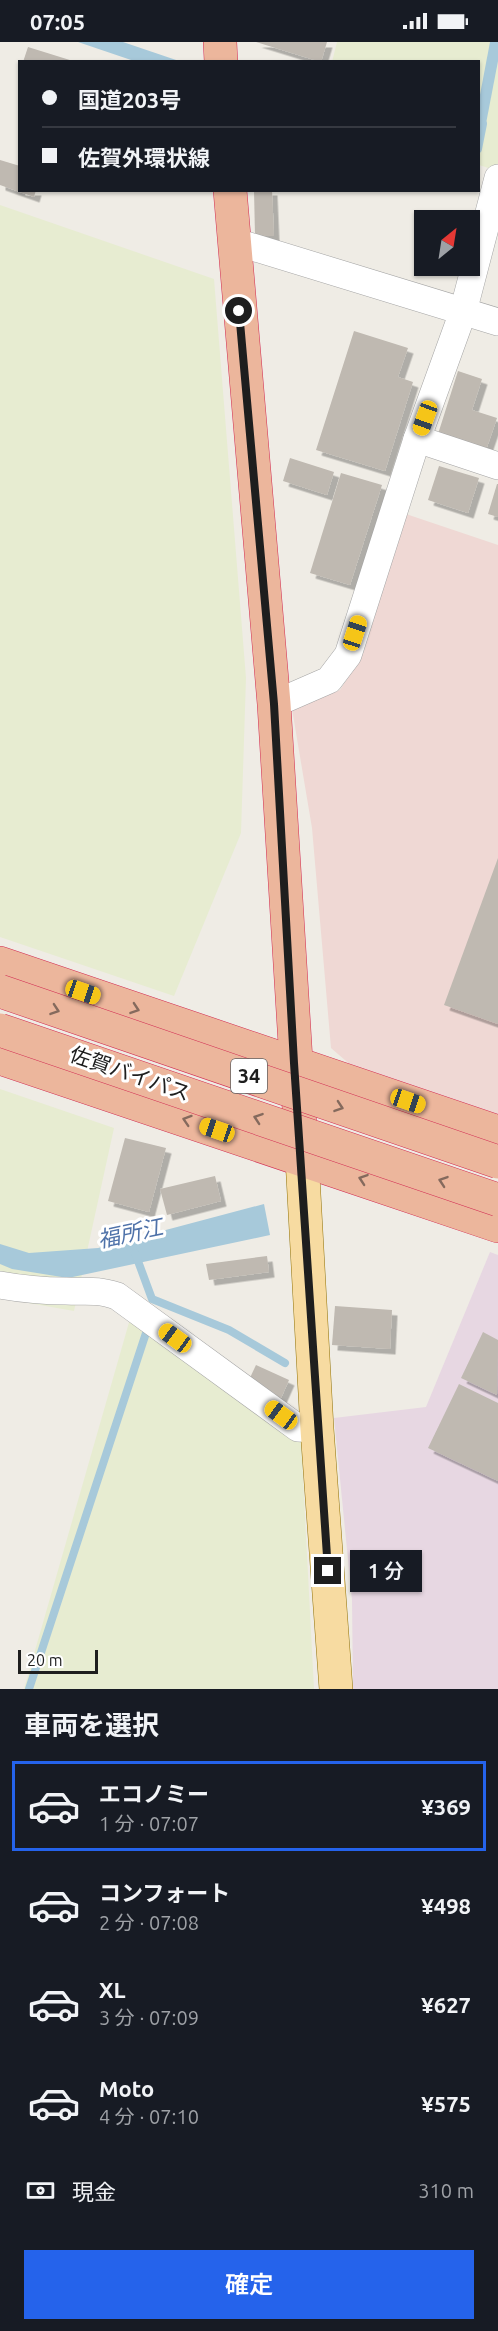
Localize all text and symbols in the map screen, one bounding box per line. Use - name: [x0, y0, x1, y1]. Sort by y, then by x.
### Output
- text: 07:05: [30, 9, 85, 34]
- text: 国道203号: [78, 87, 181, 112]
- text: 佐賀外環状線: [78, 145, 210, 170]
- north arrow: [414, 210, 480, 276]
- map controls: [414, 210, 480, 276]
- route start: [225, 297, 252, 324]
- car: [410, 398, 440, 438]
- car: [341, 613, 369, 653]
- car: [63, 978, 103, 1006]
- one-way arrow: [49, 1002, 60, 1015]
- one-way arrow: [129, 1002, 140, 1014]
- street label: 佐賀バイパス: [67, 1041, 194, 1105]
- road number: 34: [231, 1059, 267, 1093]
- car: [388, 1087, 428, 1115]
- one-way arrow: [333, 1100, 344, 1113]
- one-way arrow: [253, 1113, 264, 1125]
- one-way arrow: [182, 1115, 193, 1127]
- car: [197, 1116, 237, 1144]
- one-way arrow: [358, 1174, 369, 1187]
- one-way arrow: [438, 1175, 449, 1188]
- water label: 福所江: [95, 1213, 167, 1252]
- car: [155, 1320, 195, 1356]
- car: [261, 1397, 301, 1433]
- callout: 1 分: [349, 1550, 421, 1592]
- route end: [314, 1557, 341, 1584]
- text: 1 分: [368, 1559, 404, 1582]
- scale bar: [18, 1647, 98, 1674]
- text: 20 m: [27, 1651, 63, 1669]
- text: 車両を選択: [24, 1710, 159, 1740]
- icon: car: [27, 1779, 81, 1833]
- text: エコノミー: [99, 1781, 209, 1806]
- text: ¥369: [421, 1794, 471, 1819]
- text: 1 分 · 07:07: [99, 1812, 199, 1835]
- icon: car: [27, 1878, 81, 1932]
- text: コンフォート: [99, 1880, 230, 1905]
- text: ¥498: [421, 1893, 471, 1918]
- text: 2 分 · 07:08: [99, 1911, 199, 1934]
- icon: car: [27, 1977, 81, 2031]
- text: XL: [99, 1977, 126, 2002]
- text: ¥627: [421, 1992, 471, 2017]
- text: 3 分 · 07:09: [99, 2006, 199, 2029]
- icon: car: [27, 2076, 81, 2130]
- text: Moto: [99, 2076, 154, 2101]
- text: ¥575: [421, 2091, 471, 2116]
- text: 4 分 · 07:10: [99, 2105, 199, 2128]
- icon: cash: [24, 2174, 57, 2207]
- text: 現金: [72, 2179, 116, 2204]
- text: 310 m: [418, 2179, 474, 2202]
- button: 確定: [24, 2250, 474, 2319]

